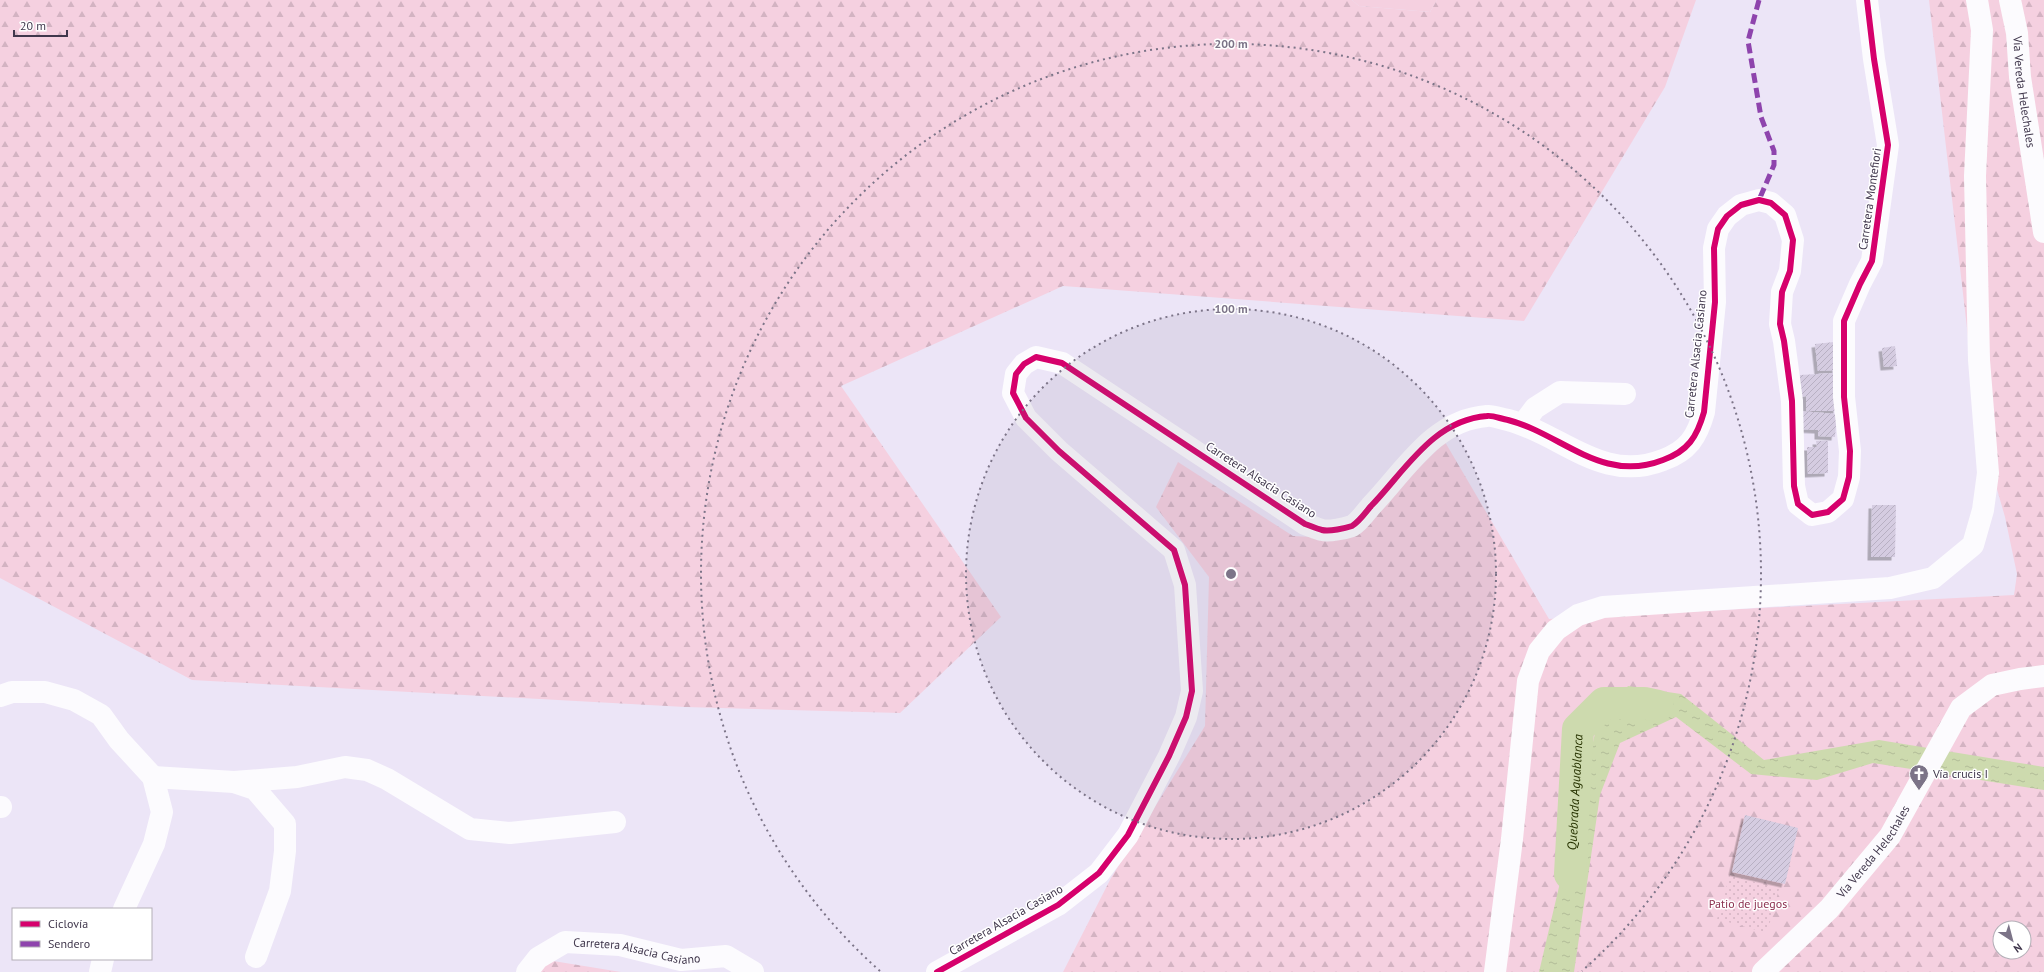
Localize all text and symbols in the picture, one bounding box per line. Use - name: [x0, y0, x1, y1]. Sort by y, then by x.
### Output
- scale bar: [14, 12, 67, 38]
- text: 20 m: [20, 18, 46, 33]
- street label: Vía Vereda Helechales: [2010, 34, 2039, 149]
- text: 200 m: [1214, 36, 1248, 51]
- street label: Carretera Montefiori: [1855, 147, 1884, 251]
- street label: Carretera Alsacia Casiano: [1681, 289, 1710, 419]
- text: 100 m: [1214, 301, 1248, 316]
- street label: Carretera Alsacia Casiano: [1203, 438, 1319, 521]
- centre of rings: [1224, 567, 1238, 581]
- water label: Quebrada Aguablanca: [1563, 733, 1587, 851]
- church icon: Vía crucis I: [1908, 763, 1930, 791]
- place label: Vía crucis I: [1932, 766, 1988, 781]
- street label: Vía Vereda Helechales: [1833, 802, 1913, 902]
- street label: Carretera Alsacia Casiano: [946, 881, 1065, 958]
- park label: Patio de juegos: [1709, 896, 1787, 911]
- legend: [12, 908, 152, 960]
- text: Ciclovía: [48, 916, 88, 931]
- north arrow: [1992, 920, 2032, 960]
- street label: Carretera Alsacia Casiano: [573, 934, 701, 967]
- text: Sendero: [48, 936, 90, 951]
- text: N: [2011, 940, 2025, 956]

